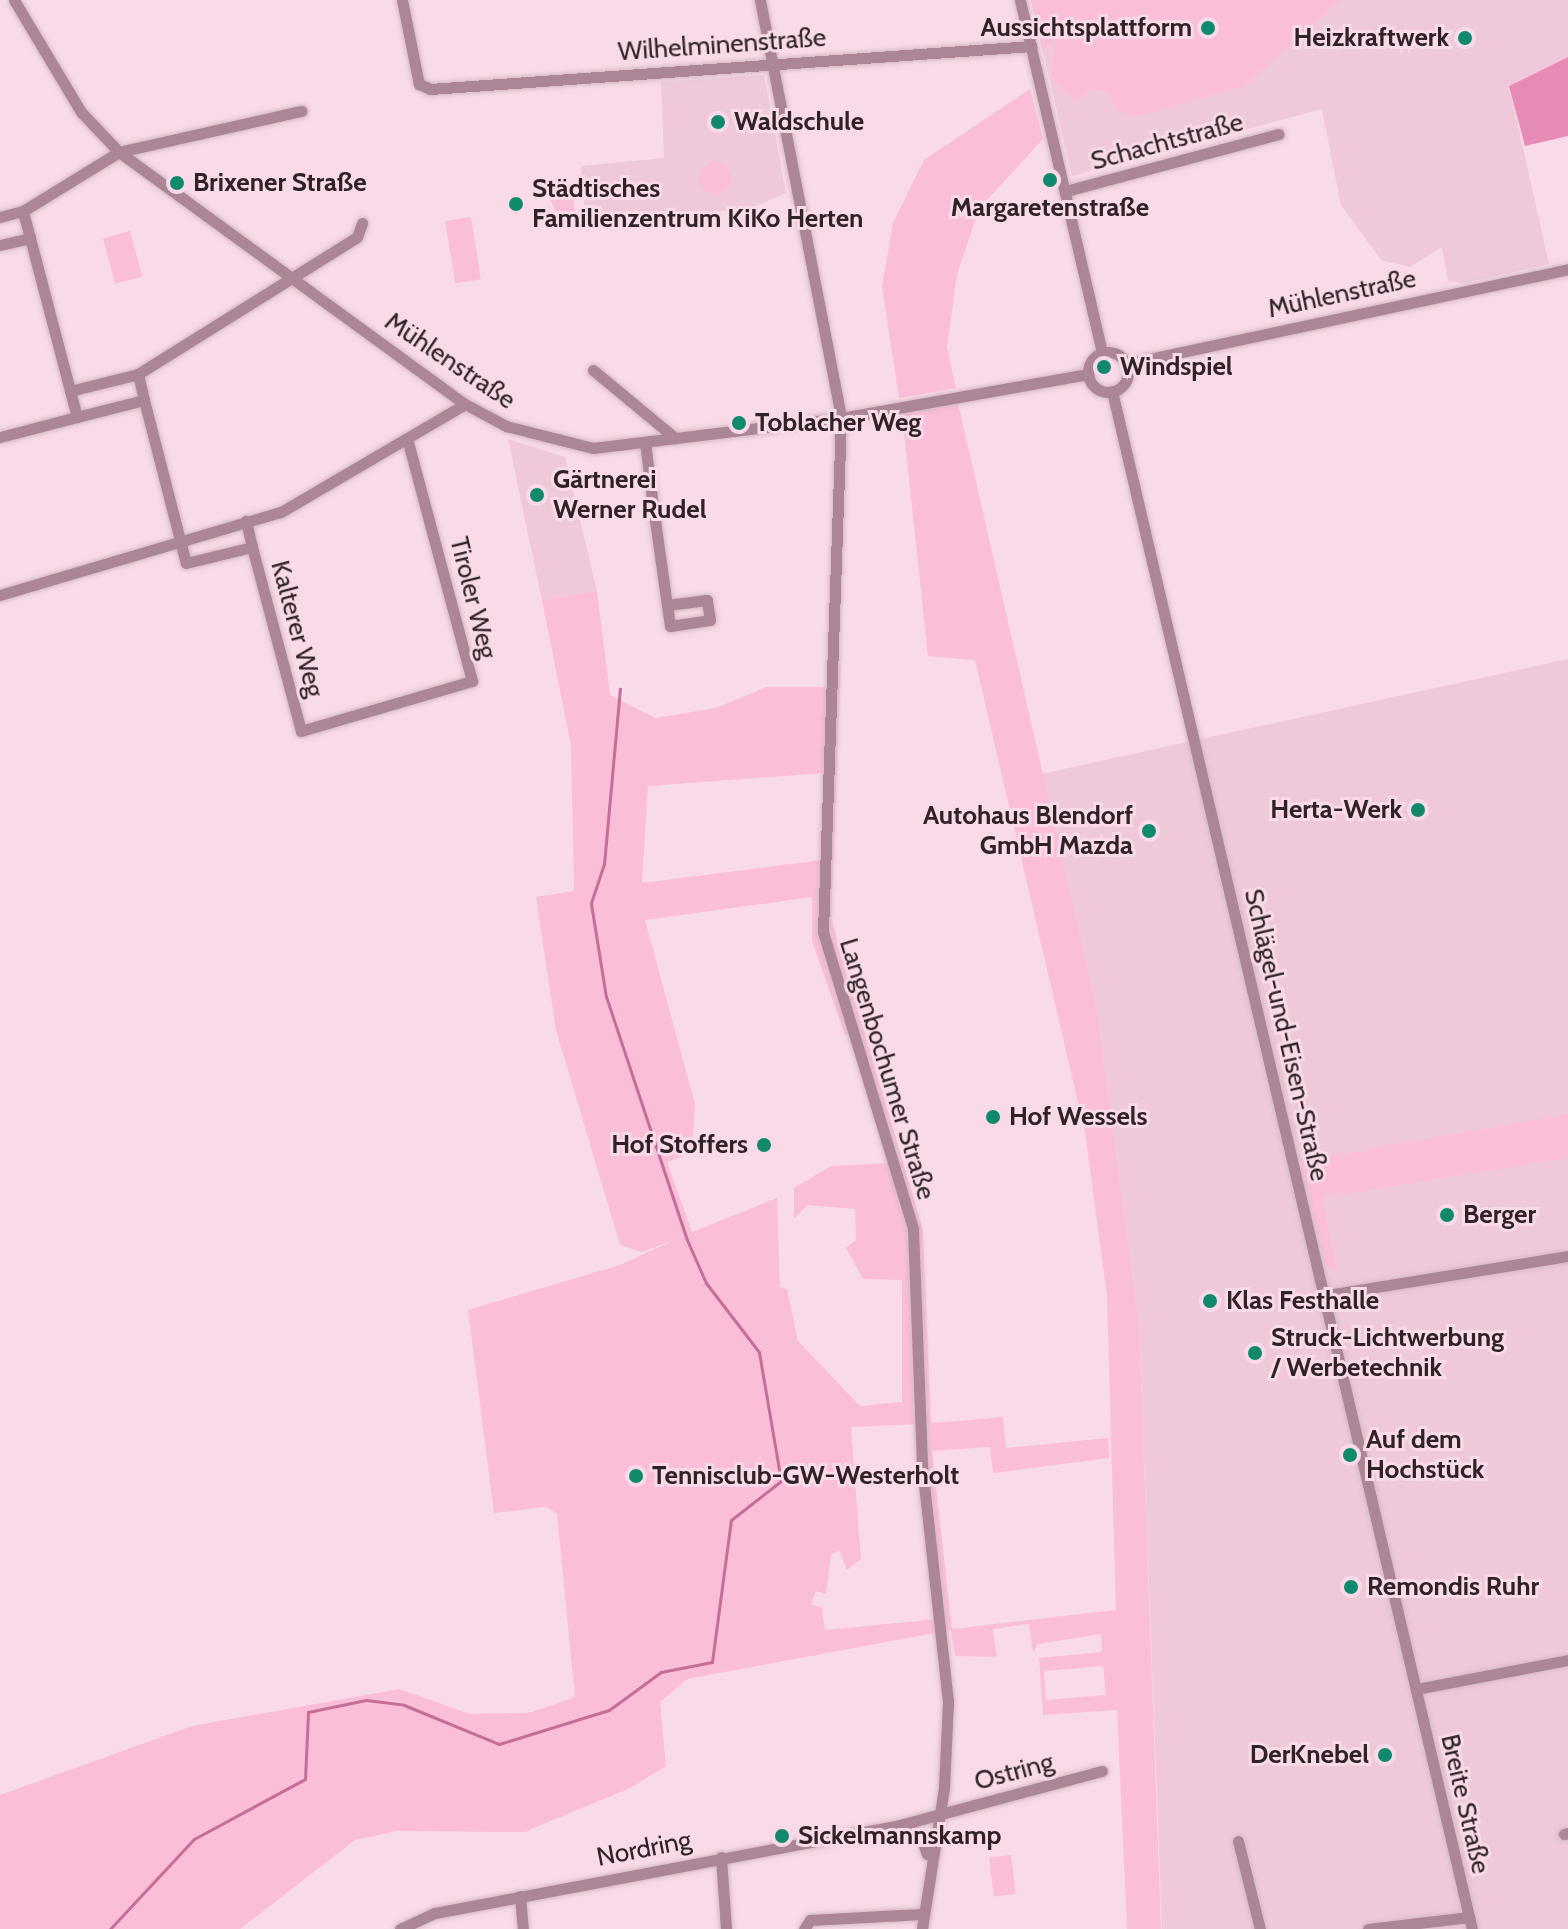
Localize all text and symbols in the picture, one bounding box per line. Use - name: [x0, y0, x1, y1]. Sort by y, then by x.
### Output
- place label: Aussichtsplattform: [981, 12, 1192, 44]
- marker: Aussichtsplattform: [1199, 19, 1217, 37]
- street label: Wilhelminenstraße: [617, 22, 827, 68]
- place label: Heizkraftwerk: [1294, 22, 1449, 54]
- marker: Heizkraftwerk: [1456, 29, 1474, 47]
- place label: Waldschule: [734, 106, 864, 138]
- street label: Schachtstraße: [1088, 107, 1246, 177]
- marker: Waldschule: [709, 113, 727, 131]
- place label: Brixener Straße: [193, 167, 367, 199]
- marker: Margaretenstraße: [1041, 171, 1059, 189]
- place label: Städtisches Familienzentrum KiKo Herten: [532, 173, 863, 234]
- marker: Brixener Straße: [168, 174, 186, 192]
- place label: Margaretenstraße: [951, 192, 1149, 224]
- marker: Städtisches Familienzentrum KiKo Herten: [507, 195, 525, 213]
- street label: Mühlenstraße: [1265, 263, 1419, 325]
- street label: Mühlenstraße: [379, 306, 521, 416]
- place label: Windspiel: [1120, 351, 1233, 383]
- marker: Windspiel: [1095, 358, 1113, 376]
- place label: Toblacher Weg: [755, 407, 921, 439]
- marker: Toblacher Weg: [730, 414, 748, 432]
- place label: Gärtnerei Werner Rudel: [553, 464, 707, 526]
- marker: Gärtnerei Werner Rudel: [528, 486, 546, 504]
- street label: Tiroler Weg: [443, 534, 503, 662]
- street label: Kalterer Weg: [264, 557, 330, 701]
- place label: Herta-Werk: [1270, 794, 1402, 826]
- place label: Autohaus Blendorf GmbH Mazda: [923, 800, 1133, 862]
- marker: Herta-Werk: [1409, 801, 1427, 819]
- marker: Autohaus Blendorf GmbH Mazda: [1140, 822, 1158, 840]
- street label: Schlägel-und-Eisen-Straße: [1237, 886, 1335, 1184]
- street label: Langenbochumer Straße: [832, 935, 942, 1203]
- place label: Hof Wessels: [1009, 1101, 1148, 1133]
- marker: Hof Wessels: [984, 1108, 1002, 1126]
- place label: Hof Stoffers: [611, 1129, 748, 1161]
- marker: Hof Stoffers: [755, 1136, 773, 1154]
- place label: Berger: [1463, 1199, 1536, 1231]
- marker: Berger: [1438, 1206, 1456, 1224]
- place label: Klas Festhalle: [1226, 1285, 1379, 1317]
- marker: Klas Festhalle: [1201, 1292, 1219, 1310]
- place label: Struck-Lichtwerbung / Werbetechnik: [1271, 1322, 1504, 1384]
- marker: Struck-Lichtwerbung / Werbetechnik: [1246, 1344, 1264, 1362]
- place label: Auf dem Hochstück: [1366, 1424, 1484, 1486]
- marker: Auf dem Hochstück: [1341, 1446, 1359, 1464]
- place label: Tennisclub-GW-Westerholt: [652, 1460, 959, 1492]
- marker: Tennisclub-GW-Westerholt: [627, 1467, 645, 1485]
- place label: Remondis Ruhr: [1367, 1571, 1539, 1603]
- marker: Remondis Ruhr: [1342, 1578, 1360, 1596]
- street label: Breite Straße: [1434, 1731, 1496, 1877]
- place label: DerKnebel: [1250, 1739, 1369, 1771]
- marker: DerKnebel: [1376, 1746, 1394, 1764]
- street label: Ostring: [971, 1747, 1057, 1797]
- place label: Sickelmannskamp: [798, 1820, 1001, 1852]
- street label: Nordring: [594, 1825, 694, 1873]
- marker: Sickelmannskamp: [773, 1827, 791, 1845]

